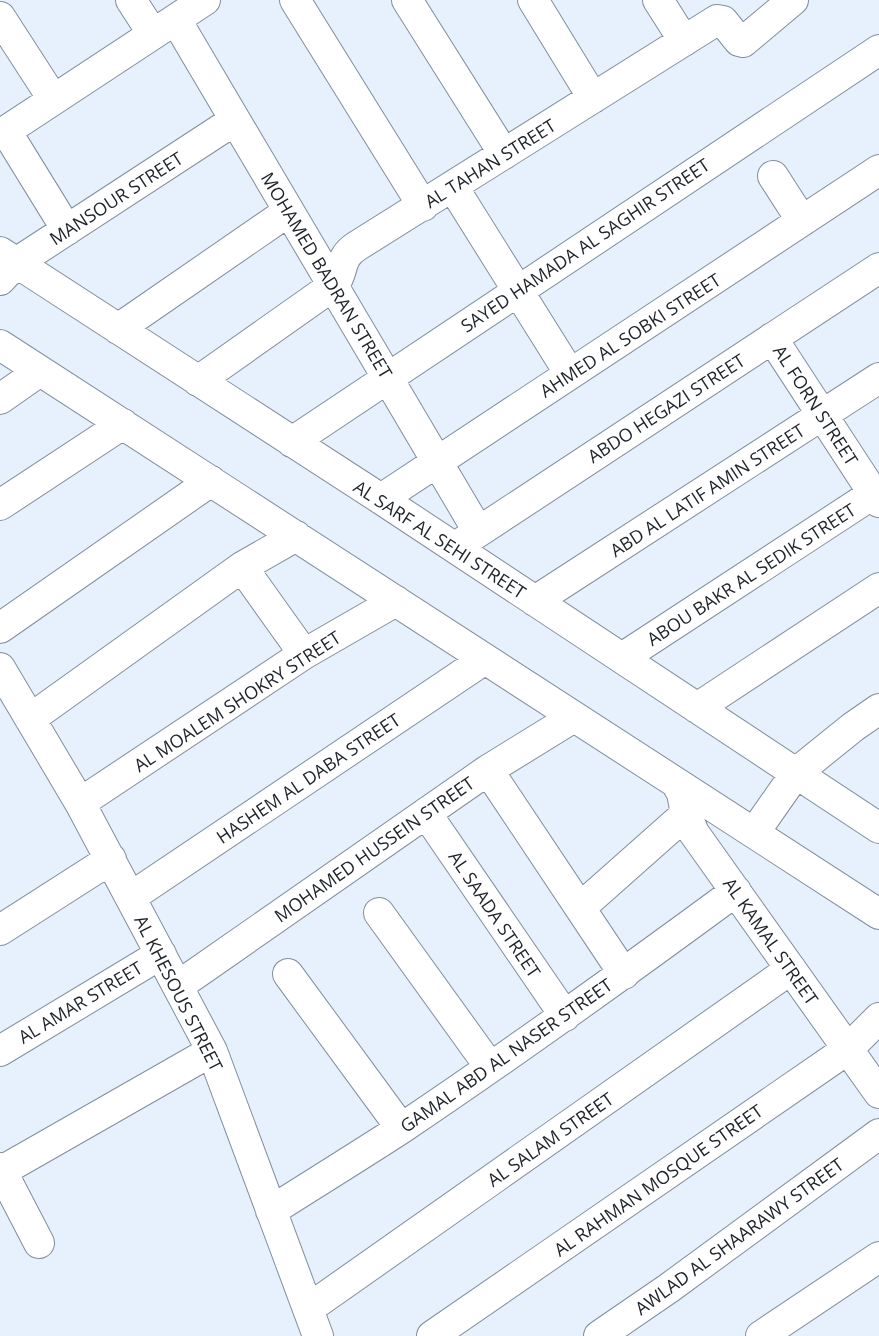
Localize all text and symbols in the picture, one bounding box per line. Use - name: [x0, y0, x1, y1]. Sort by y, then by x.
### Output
- street label: AL TAHAN STREET: [420, 113, 560, 213]
- street label: MANSOUR STREET: [45, 146, 187, 250]
- street label: SAYED HAMADA AL SAGHIR STREET: [456, 153, 714, 337]
- street label: MOHAMED BADRAN STREET: [256, 168, 398, 383]
- street label: AHMED AL SOBKI STREET: [535, 267, 725, 403]
- street label: AL FORN STREET: [768, 340, 864, 470]
- street label: ABDO HEGAZI STREET: [583, 348, 749, 468]
- street label: ABD AL LATIF AMIN STREET: [605, 418, 809, 562]
- street label: AL SARF AL SEHI STREET: [349, 474, 531, 604]
- street label: ABOU BAKR AL SEDIK STREET: [642, 497, 860, 651]
- street label: AL MOALEM SHOKRY STREET: [129, 625, 345, 777]
- street label: HASHEM AL DABA STREET: [211, 707, 405, 849]
- street label: MOHAMED HUSSEIN STREET: [269, 771, 479, 927]
- street label: AL SAADA STREET: [444, 846, 546, 982]
- street label: AL KAMAL STREET: [718, 873, 824, 1010]
- street label: AL KHESOUS STREET: [129, 911, 229, 1075]
- street label: AL AMAR STREET: [13, 955, 147, 1049]
- street label: GAMAL ABD AL NASER STREET: [395, 972, 617, 1138]
- street label: AL SALAM STREET: [482, 1086, 618, 1192]
- street label: AL RAHMAN MOSQUE STREET: [549, 1099, 767, 1261]
- street label: AWLAD AL SHAARAWY STREET: [630, 1152, 848, 1320]

